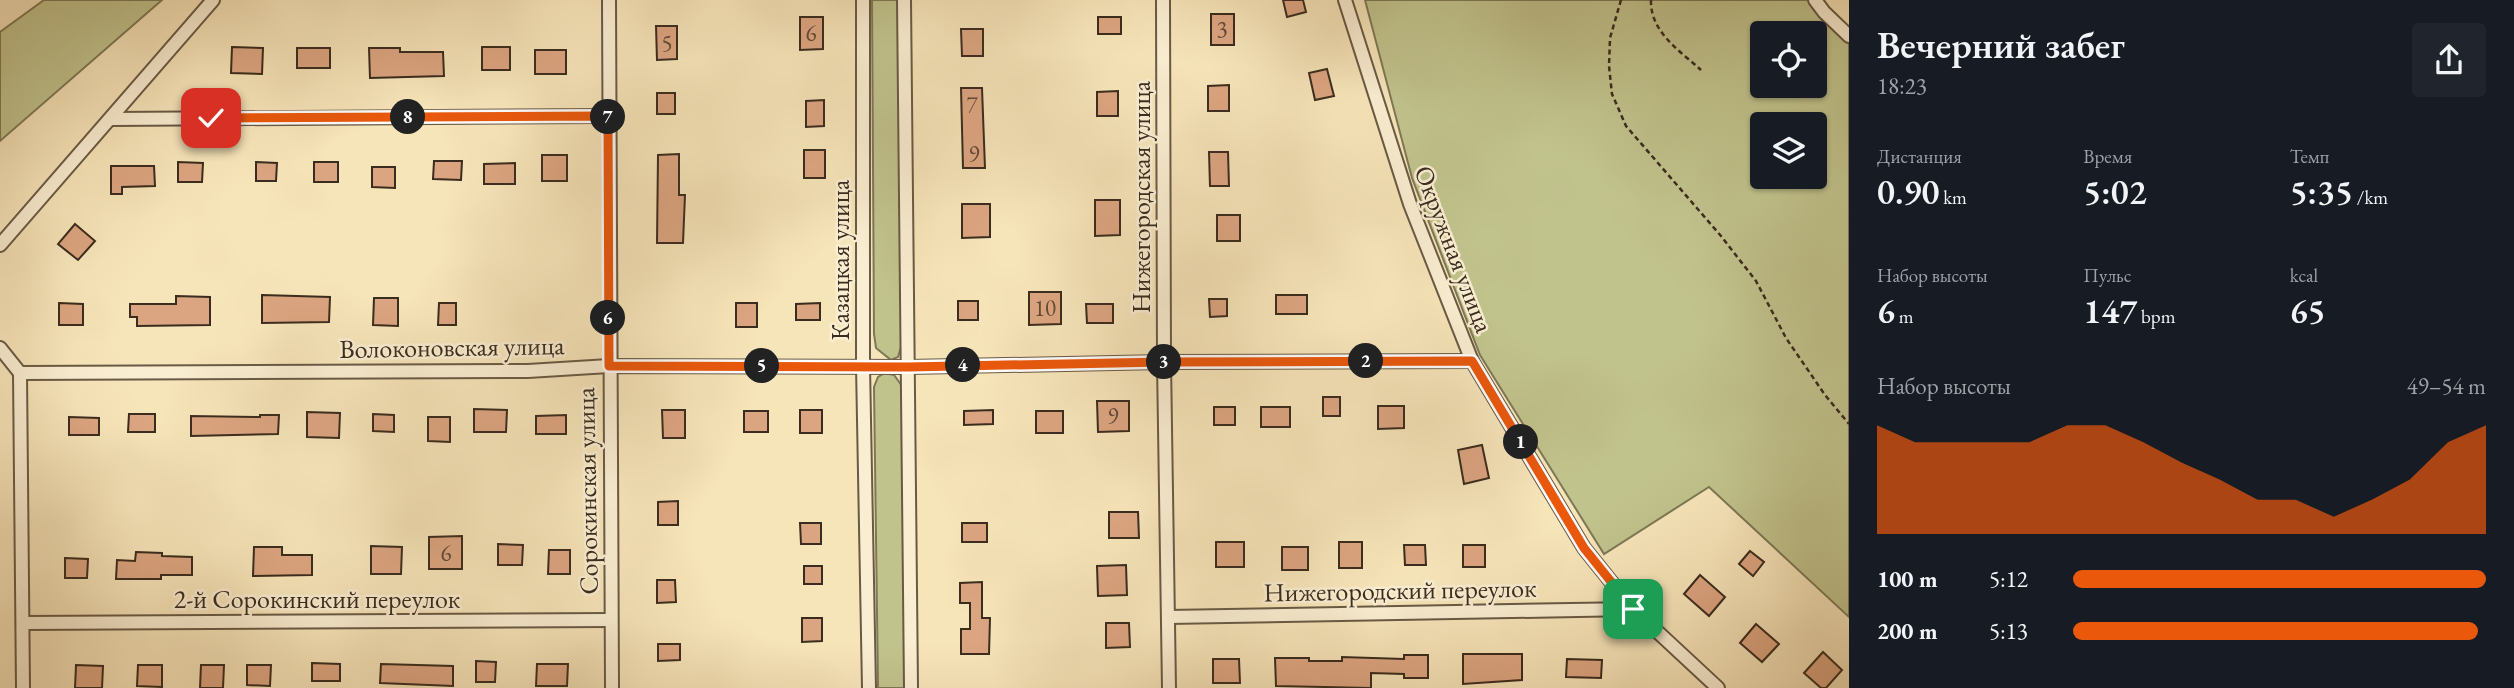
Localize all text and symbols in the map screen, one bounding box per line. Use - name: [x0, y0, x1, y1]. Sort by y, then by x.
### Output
- house number: 3: [1216, 14, 1228, 44]
- house number: 6: [805, 18, 817, 48]
- text: Вечерний забег: [1877, 20, 2125, 69]
- map controls: [1750, 21, 1827, 189]
- button: locate: [1750, 21, 1827, 98]
- button: share: [2412, 23, 2486, 97]
- house number: 5: [661, 28, 673, 58]
- text: 18:23: [1877, 71, 1927, 101]
- street label: Нижегородская улица: [1124, 80, 1158, 313]
- pin: [181, 88, 241, 148]
- house number: 7: [966, 90, 978, 120]
- icon: check: [192, 99, 230, 137]
- pin: 8: [390, 100, 426, 134]
- pin: 7: [590, 100, 626, 134]
- text: 8: [402, 104, 413, 129]
- text: 7: [602, 104, 613, 129]
- button: layers: [1750, 112, 1827, 189]
- house number: 9: [968, 139, 980, 169]
- text: Дистанция: [1877, 144, 1962, 169]
- text: Время: [2083, 144, 2132, 169]
- text: Темп: [2290, 144, 2329, 169]
- street label: Окружная улица: [1407, 161, 1502, 338]
- text: 0.90: [1877, 169, 1939, 214]
- text: 5:02: [2083, 169, 2147, 214]
- text: 5:35: [2290, 169, 2353, 214]
- street label: Казацкая улица: [823, 179, 857, 340]
- text: km: [1939, 185, 1967, 210]
- text: /km: [2353, 185, 2388, 210]
- text: Набор высоты: [1877, 263, 1988, 288]
- text: Пульс: [2083, 263, 2131, 288]
- text: kcal: [2290, 263, 2318, 288]
- text: 6: [1877, 288, 1895, 333]
- text: 147: [2083, 288, 2137, 333]
- text: 65: [2290, 288, 2326, 333]
- house number: 10: [1034, 293, 1056, 323]
- pin: 6: [590, 300, 626, 336]
- text: m: [1895, 304, 1914, 329]
- text: bpm: [2137, 304, 2175, 329]
- text: 6: [602, 305, 613, 330]
- street label: Волоконовская улица: [339, 328, 566, 366]
- pin: 3: [1146, 344, 1182, 380]
- pin: 2: [1348, 344, 1384, 378]
- pin: 5: [744, 348, 780, 384]
- pin: 4: [946, 348, 981, 382]
- text: 2: [1360, 348, 1371, 373]
- text: 3: [1158, 349, 1169, 374]
- text: 4: [957, 352, 968, 377]
- text: 5: [756, 353, 767, 378]
- text: Набор высоты: [1877, 371, 2011, 401]
- text: 49–54 m: [2407, 371, 2486, 401]
- street label: Сорокинская улица: [568, 386, 606, 595]
- house number: 9: [1107, 401, 1119, 431]
- pin: 1: [1504, 424, 1538, 460]
- text: 1: [1515, 429, 1526, 454]
- house number: 6: [440, 538, 452, 568]
- text: 100 m: [1877, 564, 1938, 594]
- text: 5:12: [1989, 564, 2028, 594]
- street label: Нижегородский переулок: [1263, 571, 1537, 609]
- pin: [1603, 579, 1663, 639]
- street label: 2-й Сорокинский переулок: [174, 582, 461, 616]
- icon: arrive: [1614, 590, 1652, 628]
- text: 200 m: [1877, 616, 1938, 646]
- text: 5:13: [1989, 616, 2028, 646]

